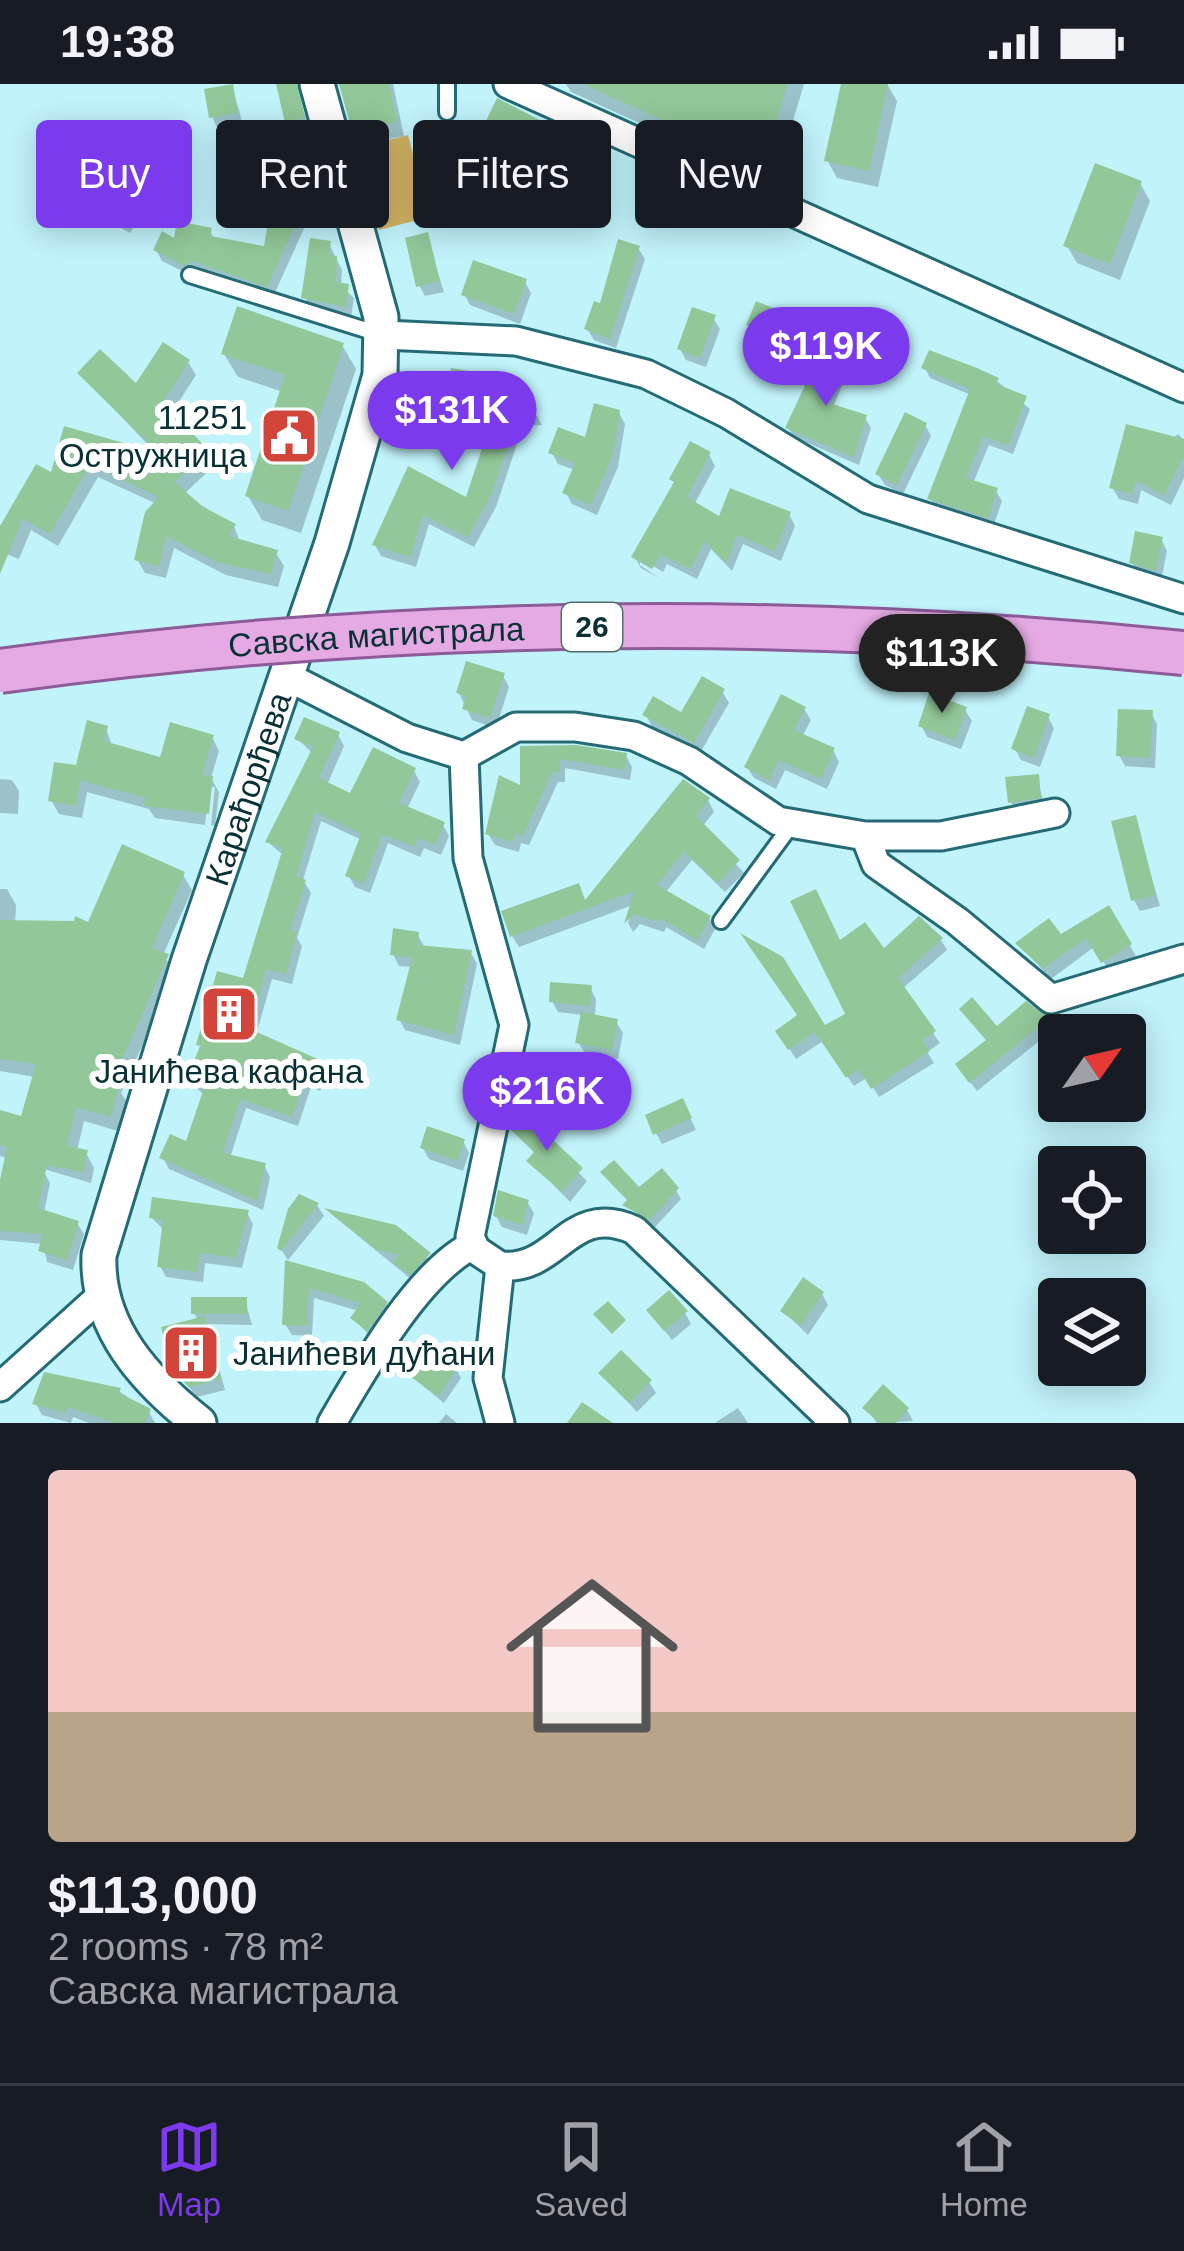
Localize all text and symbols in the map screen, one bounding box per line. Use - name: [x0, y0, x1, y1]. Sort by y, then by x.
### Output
- text: 19:38: [60, 16, 175, 67]
- chip: Buy: [36, 120, 192, 228]
- chip: Rent: [216, 120, 389, 228]
- chip: Filters: [413, 120, 611, 228]
- chip: New: [635, 120, 803, 228]
- pin: $119K: [742, 307, 910, 409]
- text: $119K: [770, 324, 882, 367]
- pin: $131K: [368, 371, 536, 473]
- text: $131K: [395, 388, 509, 431]
- place label: 11251 Остружница: [59, 399, 248, 474]
- public building icon: 11251 Остружница: [258, 405, 320, 467]
- road number: 26: [562, 603, 622, 651]
- street label: Савска магистрала: [227, 610, 525, 664]
- pin: $113K: [858, 614, 1026, 716]
- text: $113K: [886, 631, 998, 674]
- street label: Карађорђева: [198, 687, 299, 890]
- building icon: Јанићева кафана: [198, 983, 260, 1045]
- north arrow: [1038, 1014, 1146, 1122]
- map controls: [1038, 1014, 1146, 1386]
- pin: $216K: [463, 1052, 631, 1154]
- place label: Јанићева кафана: [95, 1053, 364, 1090]
- text: $216K: [490, 1069, 604, 1112]
- button: locate: [1038, 1146, 1146, 1254]
- button: layers: [1038, 1278, 1146, 1386]
- building icon: Јанићеви дућани: [160, 1322, 222, 1384]
- place label: Јанићеви дућани: [233, 1335, 495, 1372]
- icon: home: [484, 1548, 700, 1764]
- text: $113,000: [48, 1867, 258, 1924]
- text: 2 rooms · 78 m²: [48, 1925, 323, 1968]
- text: Савска магистрала: [48, 1969, 398, 2012]
- tab: Map: [156, 2114, 222, 2224]
- tab: Saved: [534, 2114, 628, 2224]
- tab: Home: [940, 2114, 1028, 2224]

